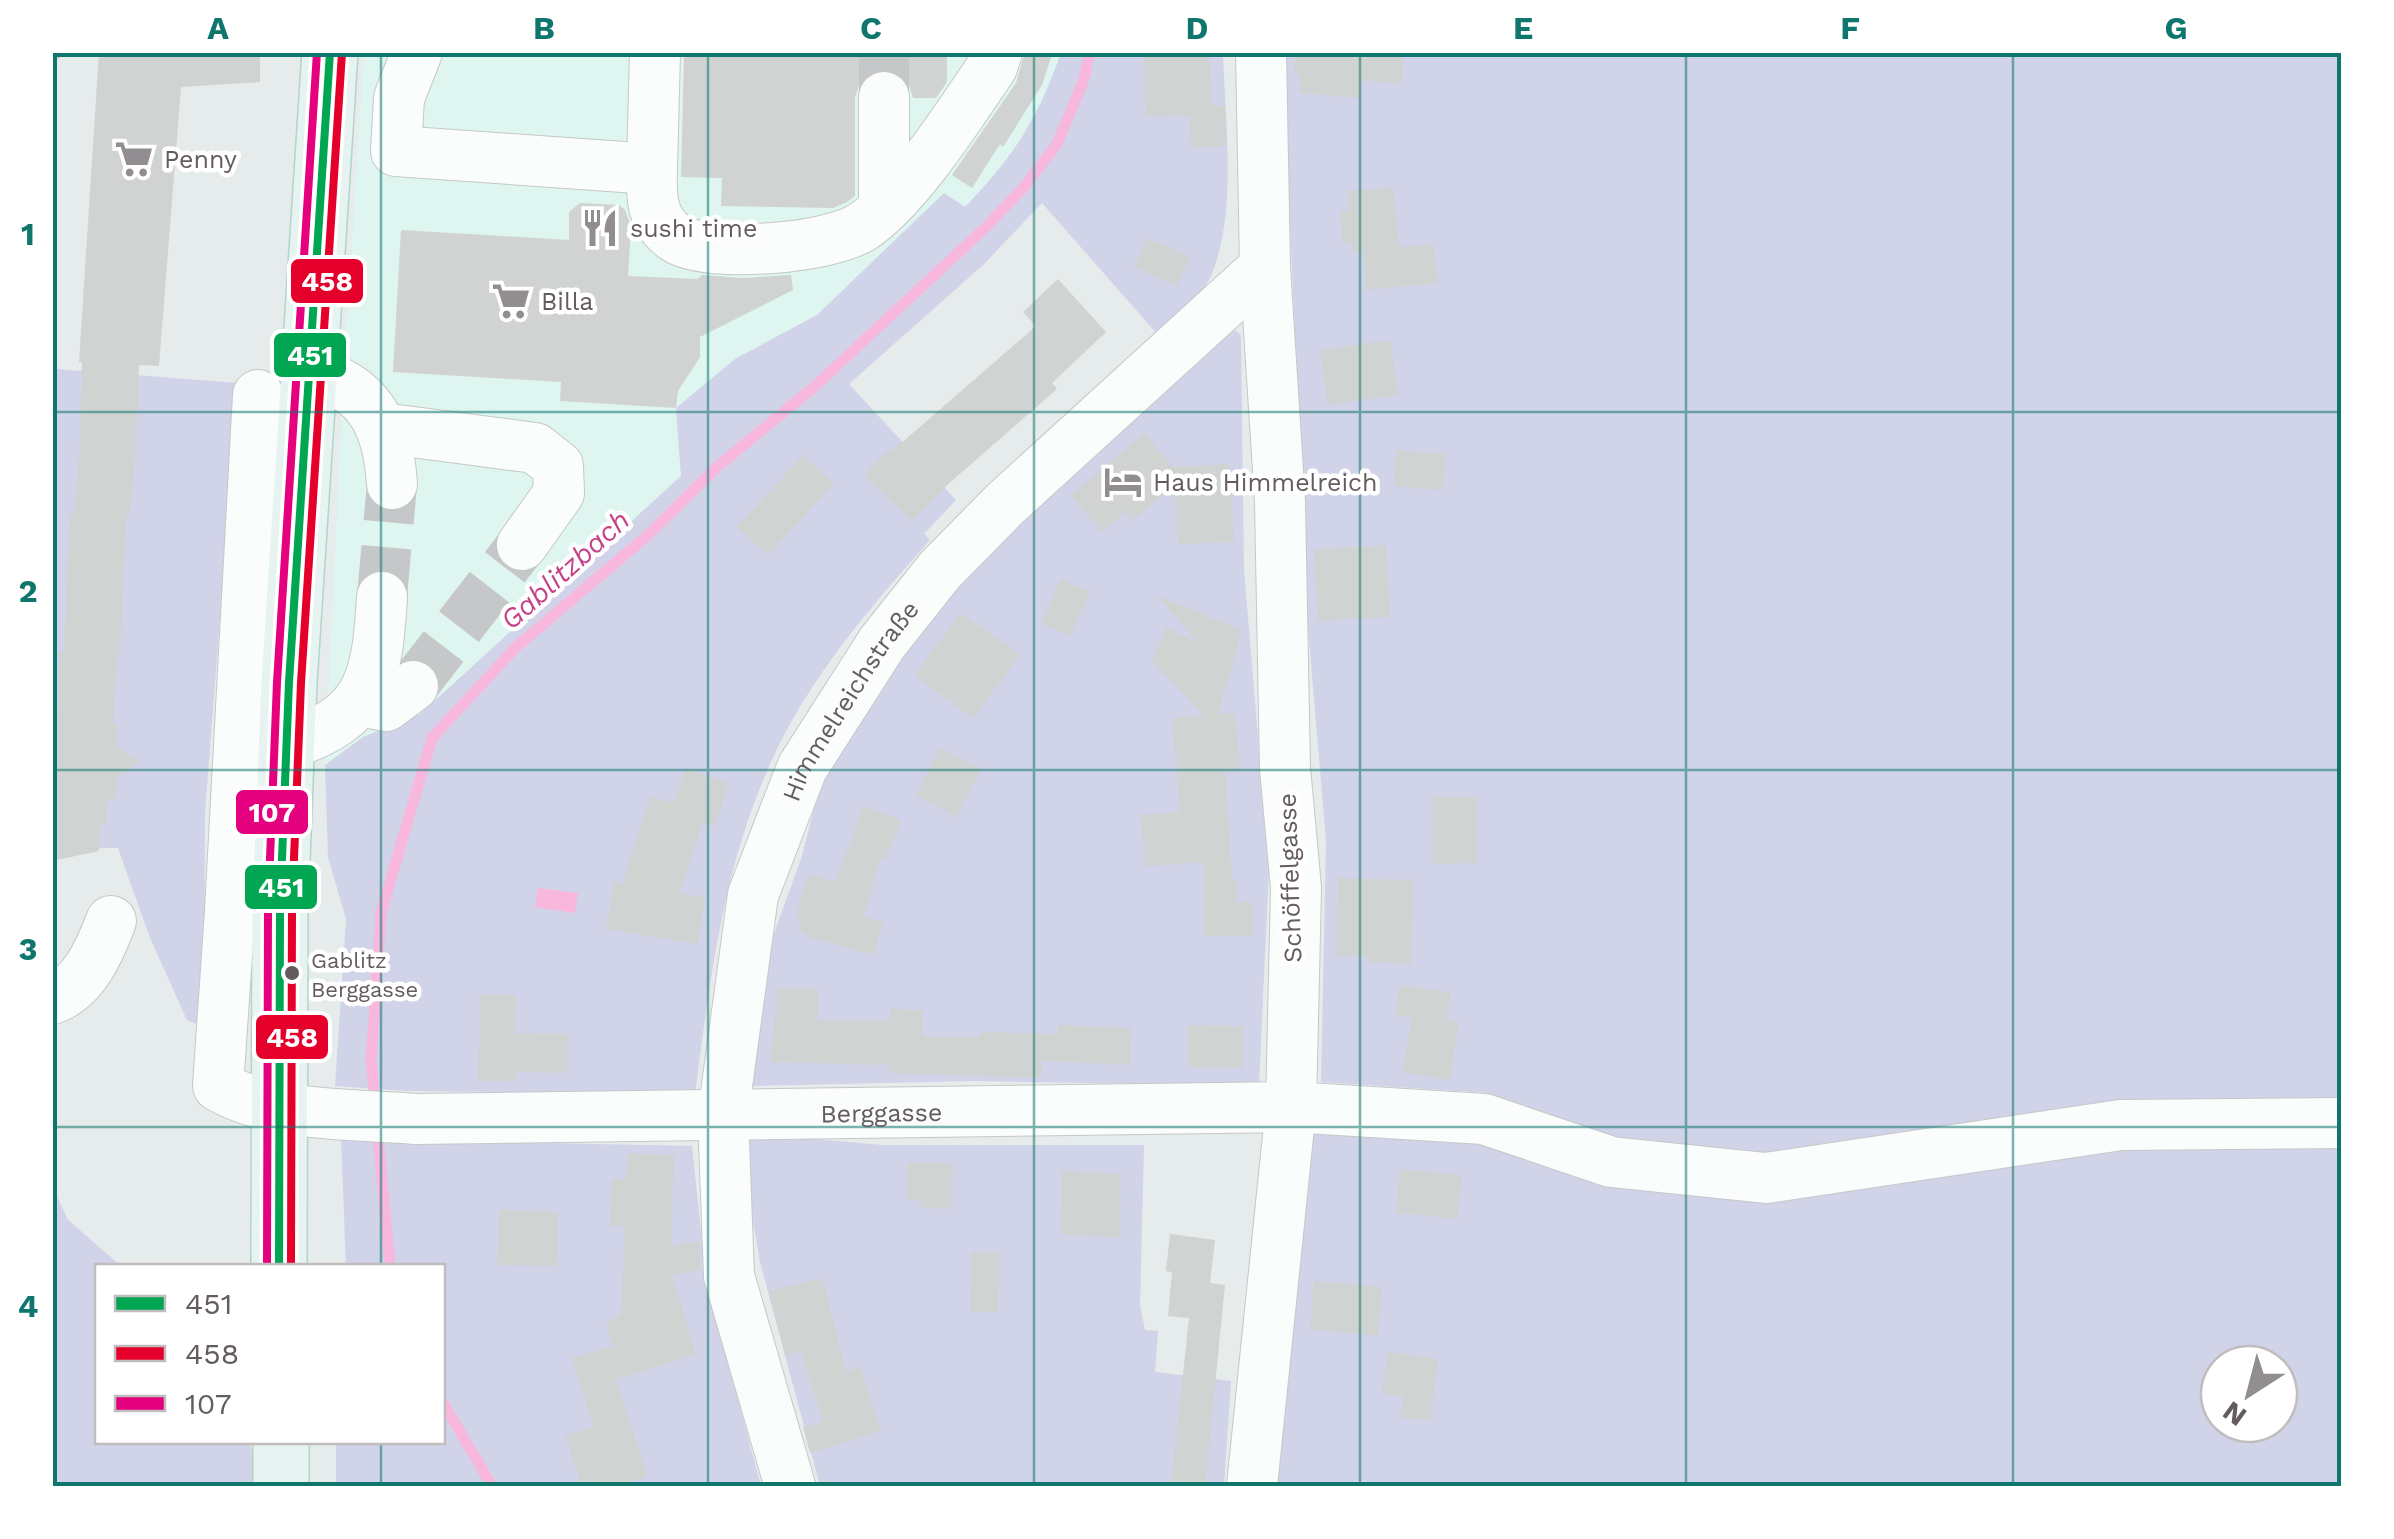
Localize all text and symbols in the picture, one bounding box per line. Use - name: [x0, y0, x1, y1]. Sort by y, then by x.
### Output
- text: A: [207, 9, 229, 47]
- text: B: [533, 9, 555, 47]
- text: C: [860, 9, 882, 47]
- text: D: [1186, 9, 1208, 47]
- text: E: [1513, 9, 1533, 47]
- text: F: [1840, 9, 1860, 47]
- text: G: [2164, 9, 2188, 47]
- supermarket icon: Penny: [113, 138, 155, 180]
- place label: Penny: [164, 145, 237, 174]
- restaurant icon: sushi time: [579, 207, 621, 249]
- place label: sushi time: [630, 214, 757, 243]
- text: 1: [21, 215, 35, 253]
- line badge: 458: [289, 257, 365, 305]
- text: 458: [301, 265, 353, 298]
- supermarket icon: Billa: [490, 280, 532, 322]
- place label: Billa: [541, 287, 593, 316]
- line badge: 451: [272, 331, 348, 379]
- text: 451: [287, 339, 333, 372]
- hotel icon: Haus Himmelreich: [1102, 461, 1144, 503]
- place label: Haus Himmelreich: [1153, 468, 1378, 497]
- water label: Gablitzbach: [494, 504, 636, 636]
- text: 2: [18, 572, 38, 610]
- street label: Himmelreichstraße: [776, 595, 924, 805]
- line badge: 107: [234, 788, 310, 836]
- street label: Schöffelgasse: [1273, 793, 1307, 963]
- text: 107: [249, 796, 295, 829]
- line badge: 451: [243, 863, 319, 911]
- text: 451: [258, 871, 304, 904]
- text: 3: [19, 930, 37, 968]
- place label: Gablitz Berggasse: [311, 948, 418, 1002]
- marker: Gablitz Berggasse: [282, 963, 302, 983]
- line badge: 458: [254, 1013, 330, 1061]
- text: 458: [266, 1021, 318, 1054]
- street label: Berggasse: [820, 1097, 942, 1128]
- legend: [95, 1264, 445, 1444]
- text: 451: [185, 1286, 233, 1321]
- text: 4: [18, 1287, 38, 1325]
- text: 458: [185, 1336, 239, 1371]
- north arrow: [2199, 1344, 2299, 1444]
- text: 107: [185, 1386, 232, 1421]
- text: N: [2217, 1394, 2253, 1433]

